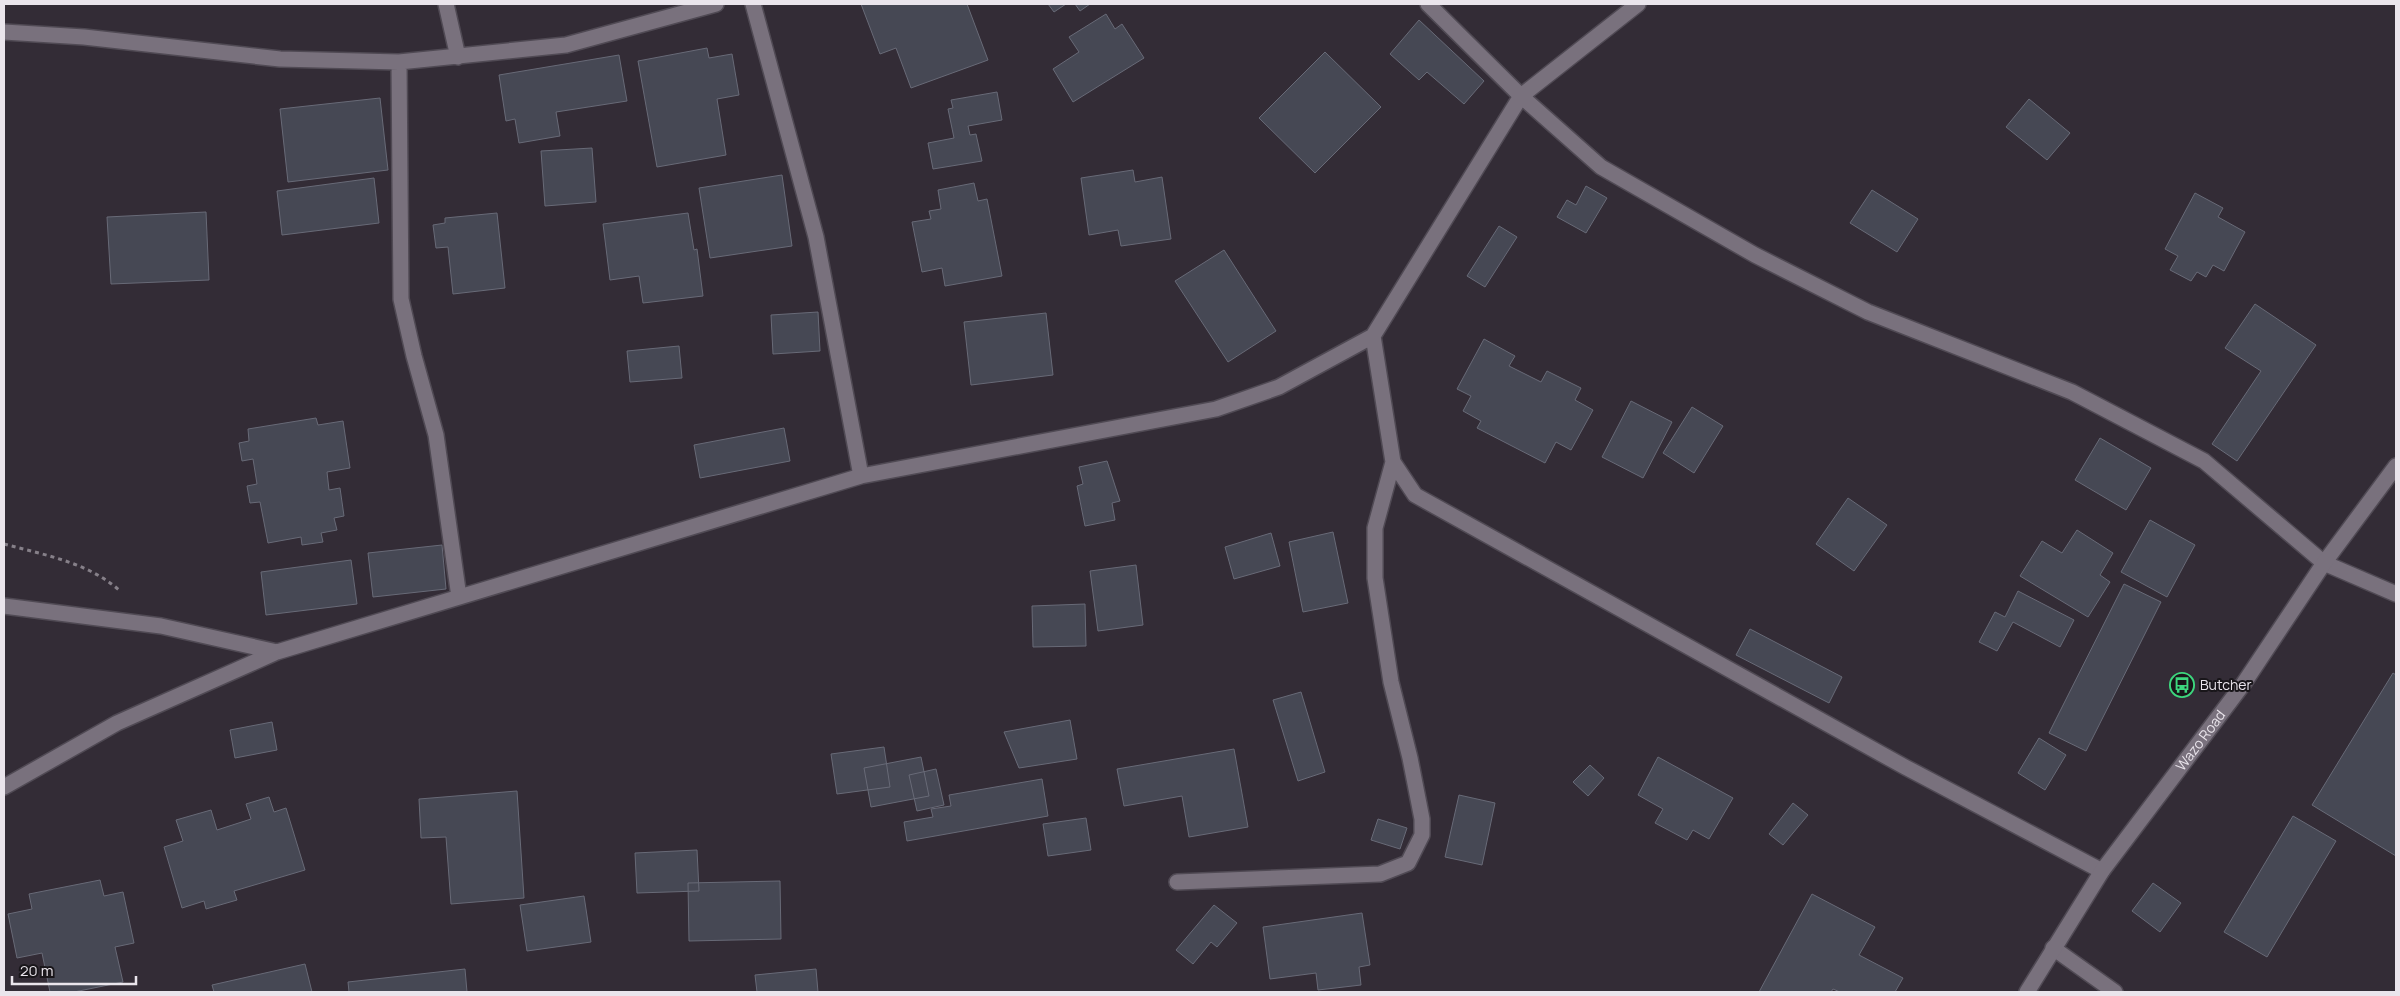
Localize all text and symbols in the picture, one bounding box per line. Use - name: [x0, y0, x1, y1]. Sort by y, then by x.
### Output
- bus stop icon: Butcher: [2169, 672, 2195, 698]
- place label: Butcher: [2200, 675, 2252, 694]
- street label: Wazo Road: [2171, 706, 2229, 774]
- scale bar: [12, 954, 136, 986]
- text: 20 m: [20, 960, 53, 981]

